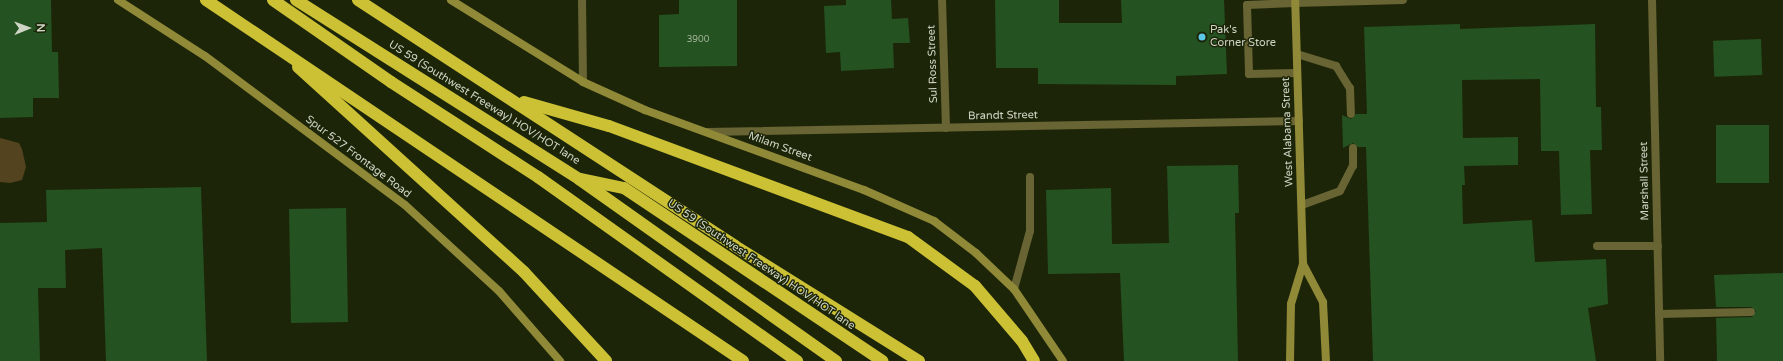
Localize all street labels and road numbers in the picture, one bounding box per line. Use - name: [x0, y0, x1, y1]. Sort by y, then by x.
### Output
- street label: Sul Ross Street: [925, 25, 941, 103]
- street label: US 59 (Southwest Freeway) HOV/HOT lane: [386, 38, 582, 168]
- street label: West Alabama Street: [1279, 77, 1297, 187]
- street label: Brandt Street: [968, 109, 1038, 123]
- street label: Spur 527 Frontage Road: [303, 113, 413, 201]
- street label: Milam Street: [746, 129, 814, 165]
- street label: Marshall Street: [1638, 141, 1652, 221]
- street label: US 59 (Southwest Freeway) HOV/HOT lane: [665, 197, 857, 333]

